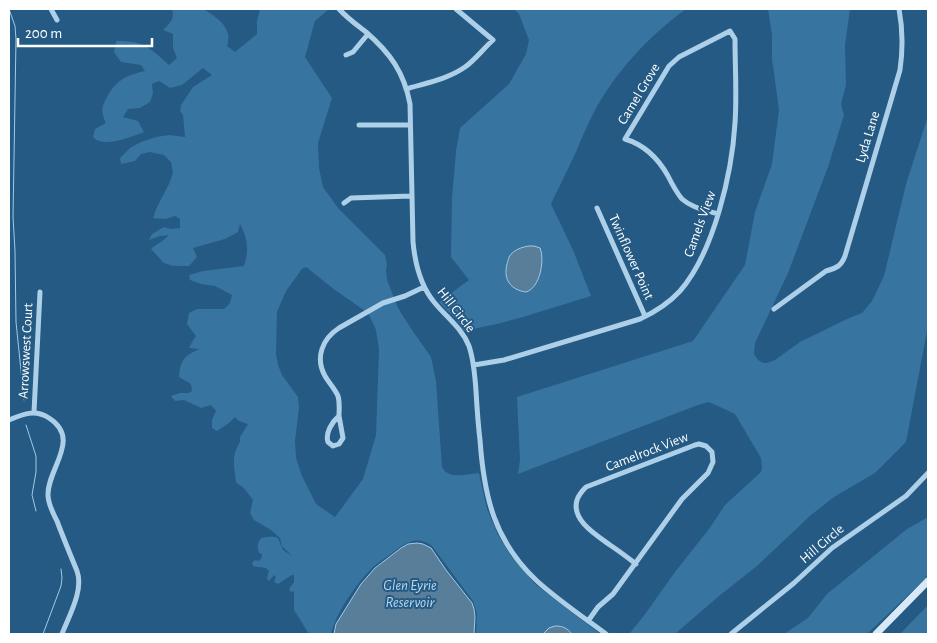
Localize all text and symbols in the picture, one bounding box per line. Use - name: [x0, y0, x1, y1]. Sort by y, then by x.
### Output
- scale bar: [18, 15, 151, 47]
- text: 200 m: [25, 26, 62, 41]
- street label: Camel Grove: [615, 61, 663, 127]
- street label: Lyda Lane: [854, 110, 882, 164]
- street label: Camels View: [682, 188, 719, 259]
- street label: Twinflower Point: [606, 212, 656, 302]
- street label: Hill Circle: [434, 285, 478, 335]
- street label: Arrowswest Court: [17, 302, 36, 399]
- street label: Camelrock View: [604, 430, 691, 474]
- street label: Hill Circle: [797, 522, 847, 566]
- water label: Glen Eyrie Reservoir: [383, 578, 437, 610]

